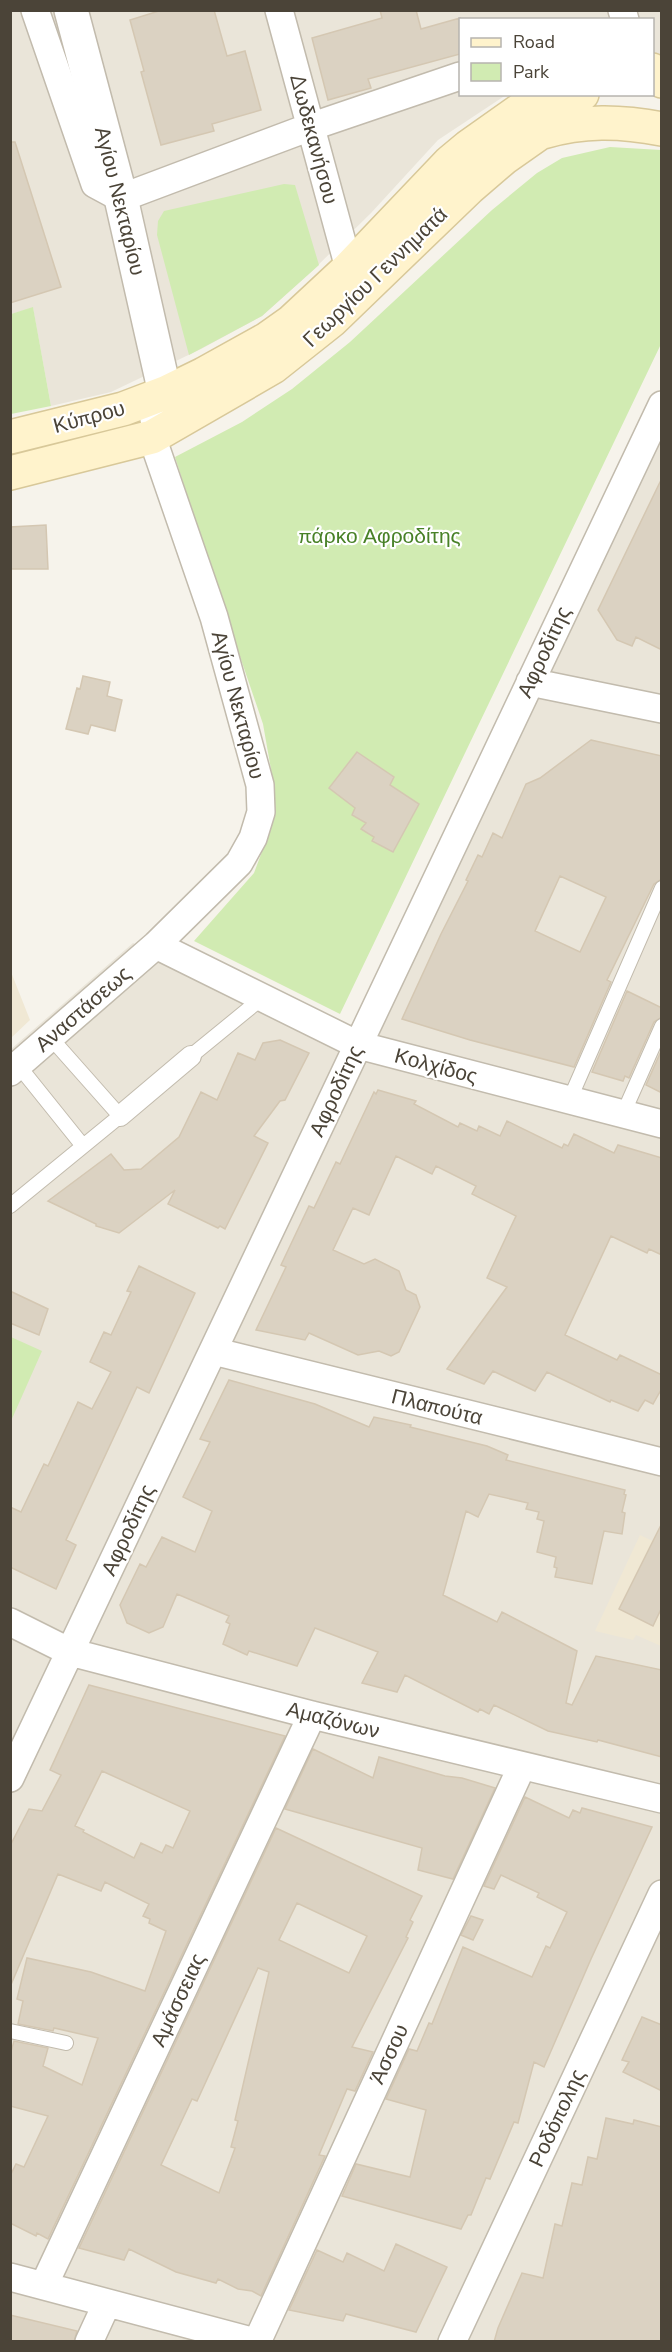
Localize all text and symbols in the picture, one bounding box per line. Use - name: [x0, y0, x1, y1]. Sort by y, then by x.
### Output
- legend: [459, 18, 654, 96]
- text: Road: [513, 30, 555, 54]
- text: Park: [513, 60, 550, 84]
- street label: Δωδεκανήσου: [283, 71, 345, 207]
- street label: Αγίου Νεκταρίου: [88, 124, 152, 278]
- street label: Γεωργίου Γεννηματά: [297, 201, 453, 353]
- street label: Κύπρου: [50, 394, 128, 440]
- park label: πάρκο Αφροδίτης: [299, 522, 461, 550]
- street label: Αφροδίτης: [511, 602, 577, 702]
- street label: Αγίου Νεκταρίου: [205, 628, 271, 782]
- street label: Αναστάσεως: [29, 960, 137, 1058]
- street label: Αφροδίτης: [303, 1041, 369, 1141]
- street label: Κολχίδος: [391, 1042, 481, 1090]
- street label: Πλαπούτα: [388, 1382, 486, 1432]
- street label: Αφροδίτης: [95, 1480, 161, 1580]
- street label: Αμαζόνων: [284, 1695, 382, 1745]
- street label: Αμάσσειας: [144, 1949, 212, 2051]
- street label: Άσσου: [363, 2019, 415, 2089]
- street label: Ροδόπολης: [522, 2065, 592, 2171]

